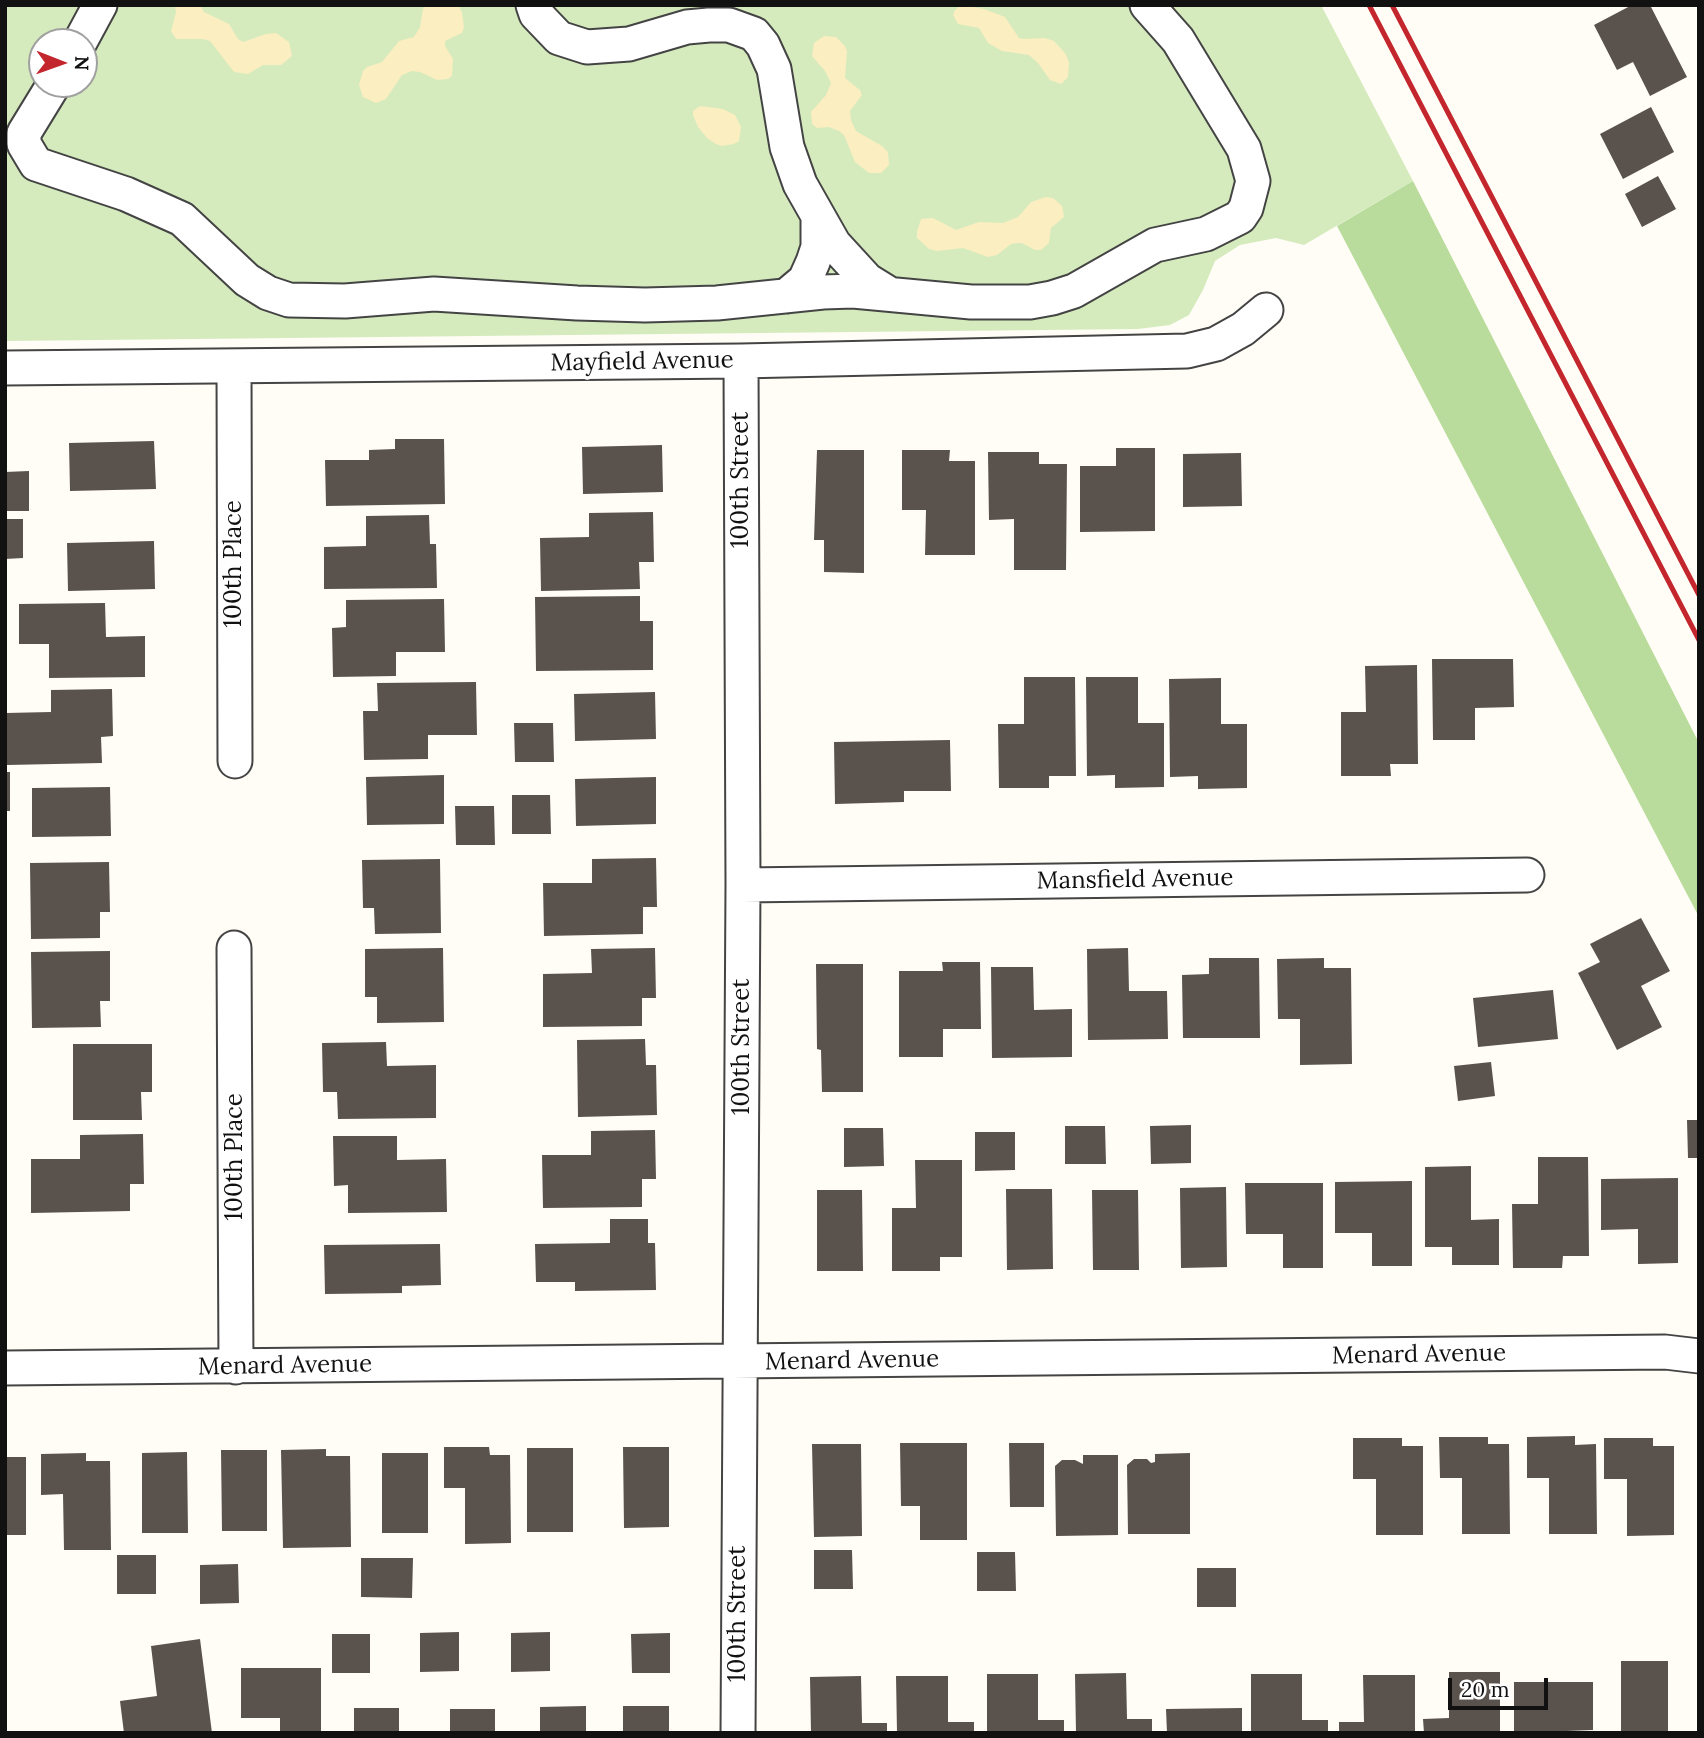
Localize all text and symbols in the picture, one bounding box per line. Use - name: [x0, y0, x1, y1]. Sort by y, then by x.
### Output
- north arrow: [28, 28, 98, 98]
- text: N: [70, 56, 94, 71]
- street label: Mayfield Avenue: [550, 346, 734, 378]
- street label: 100th Street: [727, 412, 755, 548]
- street label: 100th Place: [220, 500, 248, 628]
- street label: Mansfield Avenue: [1036, 864, 1234, 896]
- street label: 100th Street: [728, 979, 756, 1115]
- street label: 100th Place: [221, 1093, 249, 1221]
- street label: Menard Avenue: [1332, 1339, 1506, 1371]
- street label: Menard Avenue: [765, 1345, 939, 1377]
- street label: Menard Avenue: [198, 1350, 372, 1382]
- street label: 100th Street: [724, 1546, 752, 1682]
- scale bar: [1452, 1664, 1552, 1708]
- text: 20 m: [1461, 1676, 1510, 1703]

